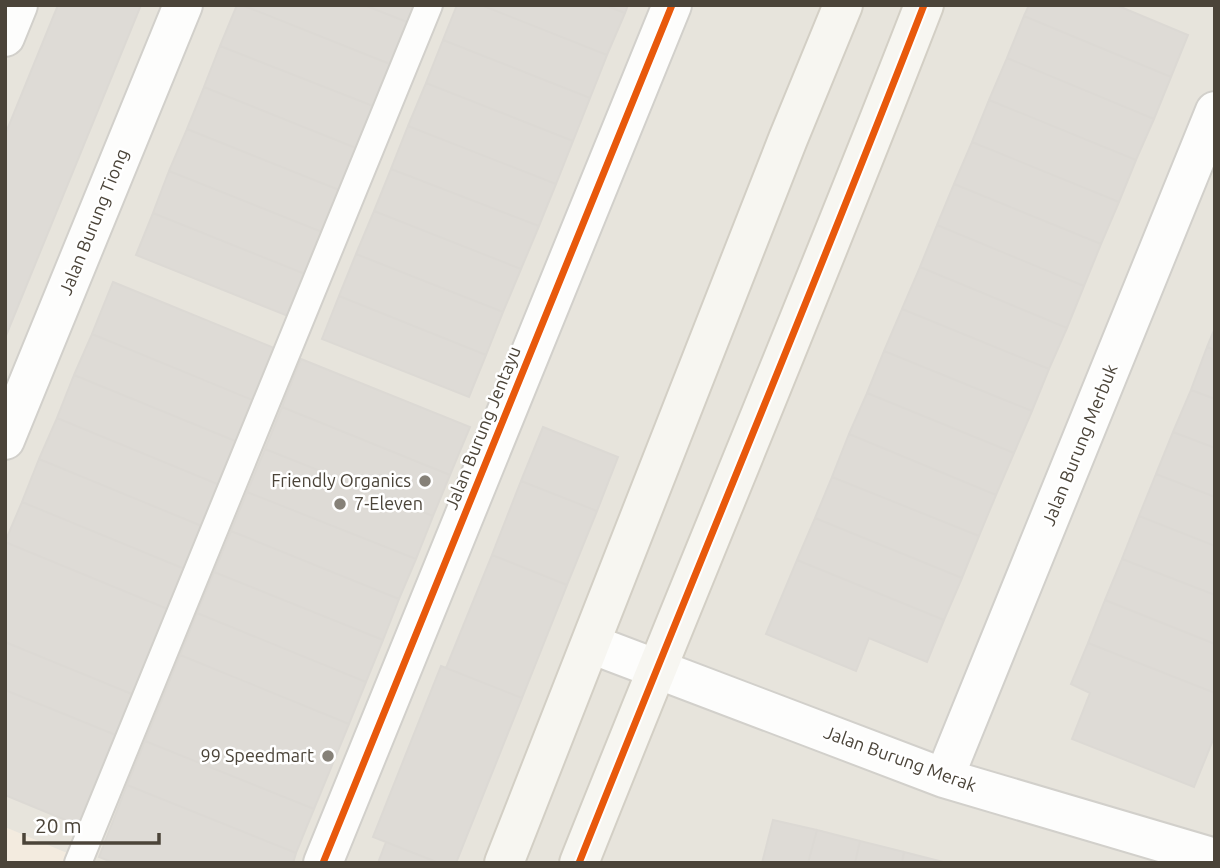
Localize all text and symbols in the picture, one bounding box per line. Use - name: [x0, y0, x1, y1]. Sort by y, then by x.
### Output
- street label: Jalan Burung Tiong: [55, 146, 132, 298]
- street label: Jalan Burung Jentayu: [440, 343, 524, 512]
- street label: Jalan Burung Merbuk: [1038, 361, 1121, 528]
- place label: Friendly Organics: [271, 470, 411, 490]
- marker: Friendly Organics: [417, 473, 433, 489]
- place label: 7-Eleven: [354, 493, 423, 513]
- marker: 7-Eleven: [332, 496, 348, 512]
- street label: Jalan Burung Merak: [821, 721, 979, 795]
- place label: 99 Speedmart: [201, 745, 314, 765]
- marker: 99 Speedmart: [320, 748, 336, 764]
- scale bar: [24, 802, 159, 846]
- text: 20 m: [35, 813, 82, 837]

